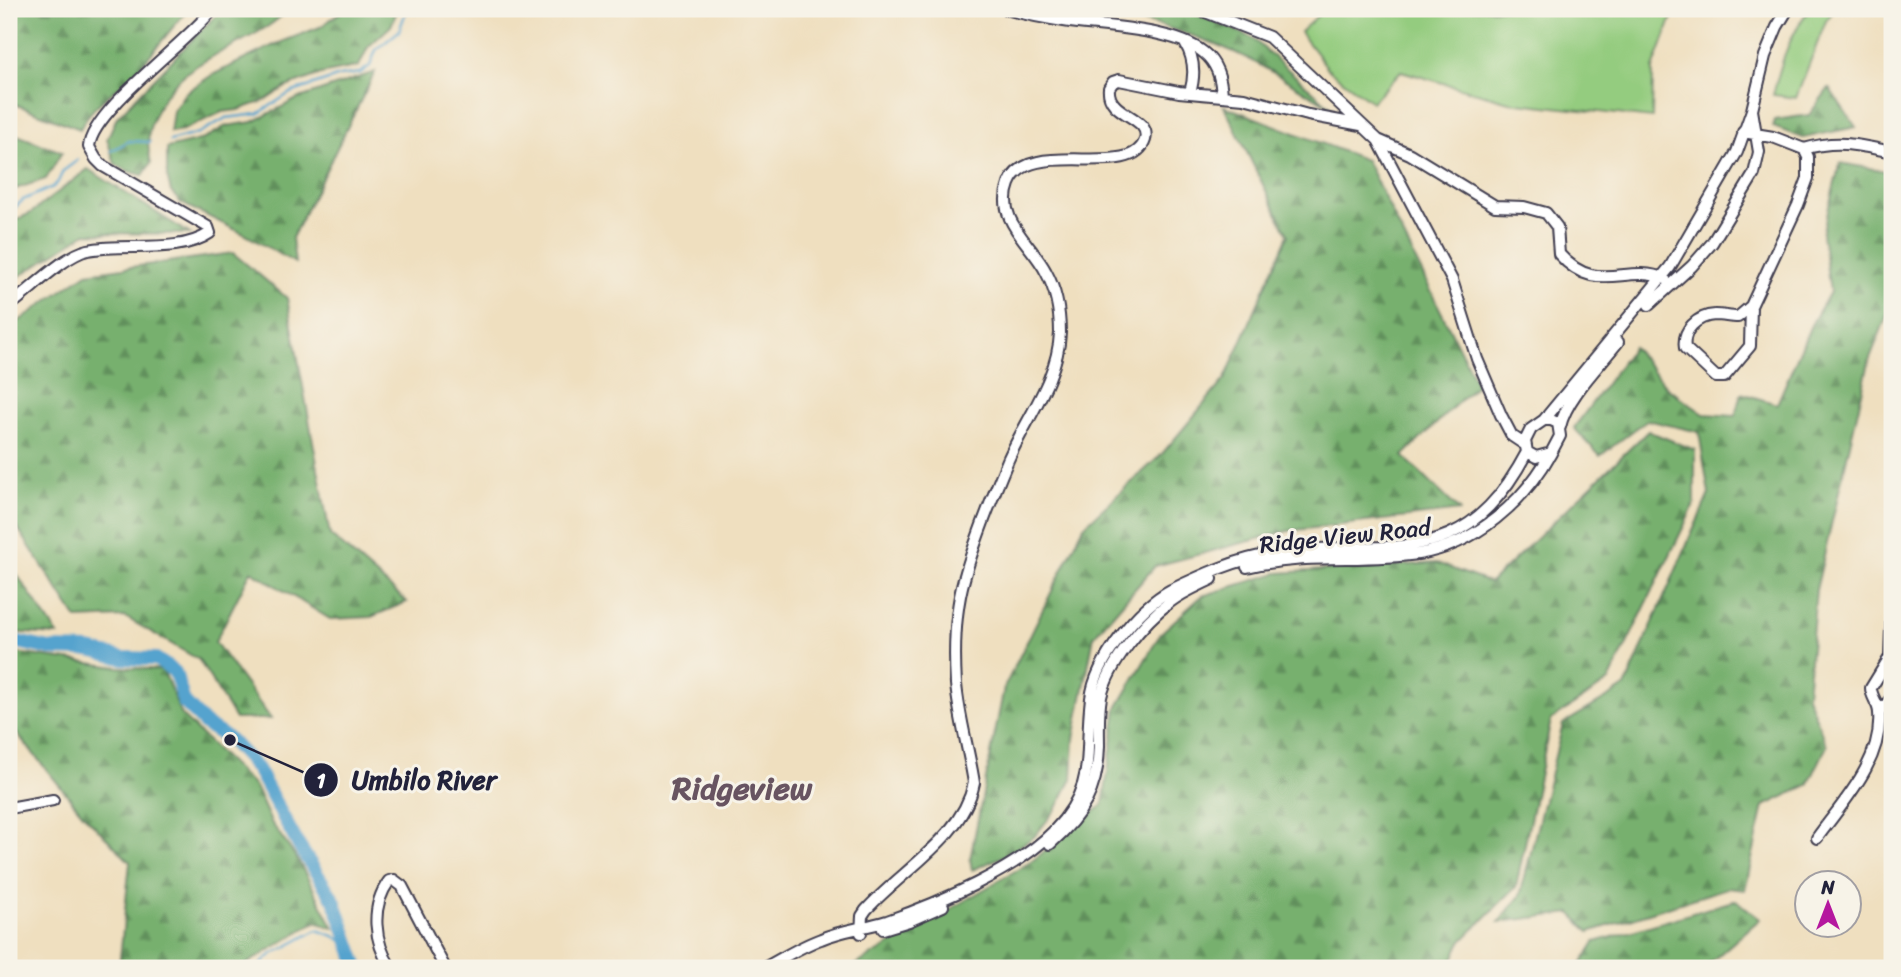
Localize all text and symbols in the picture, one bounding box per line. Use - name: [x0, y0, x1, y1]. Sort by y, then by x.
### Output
- street label: Ridge View Road: [1257, 506, 1435, 566]
- callout: Umbilo River: [303, 757, 511, 804]
- text: Umbilo River: [352, 757, 499, 803]
- district label: Ridgeview: [671, 760, 813, 817]
- text: 1: [316, 762, 326, 800]
- north arrow: [1792, 869, 1862, 939]
- text: N: [1820, 871, 1835, 904]

